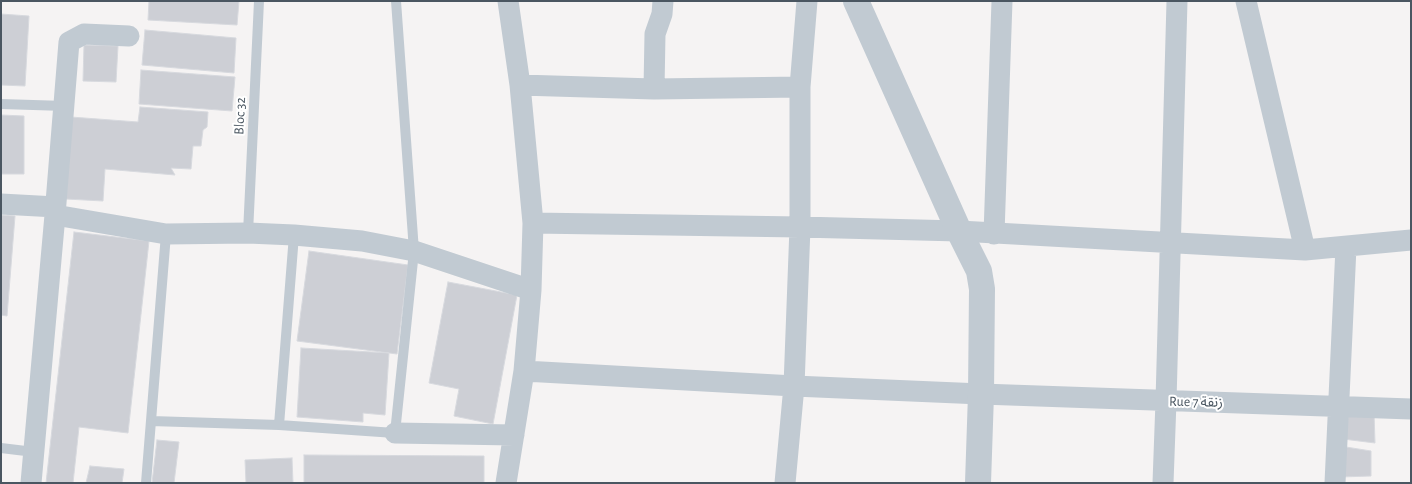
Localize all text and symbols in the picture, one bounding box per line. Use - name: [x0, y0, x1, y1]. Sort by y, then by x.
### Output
- street label: Bloc 32: [231, 97, 249, 135]
- street label: Rue 7 زنقة: [1169, 393, 1223, 411]

